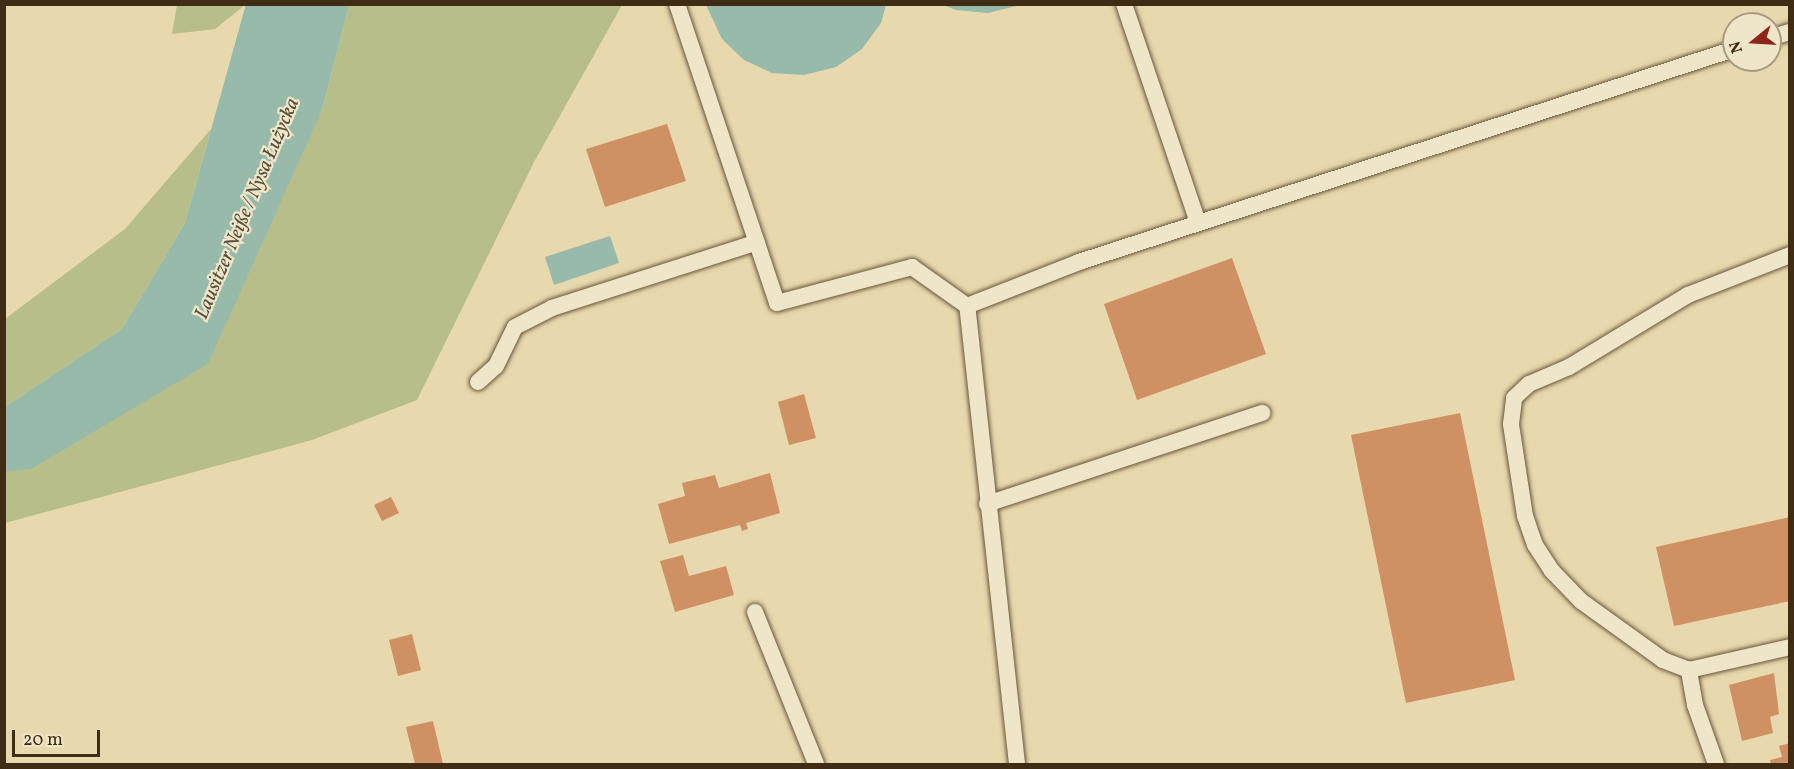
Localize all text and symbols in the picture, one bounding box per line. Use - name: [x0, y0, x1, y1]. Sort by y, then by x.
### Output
- north arrow: [1722, 12, 1782, 72]
- text: N: [1725, 38, 1749, 56]
- water label: Lausitzer Neiße / Nysa Łużycka: [190, 95, 306, 323]
- scale bar: [15, 718, 104, 756]
- text: 20 m: [23, 728, 63, 753]

